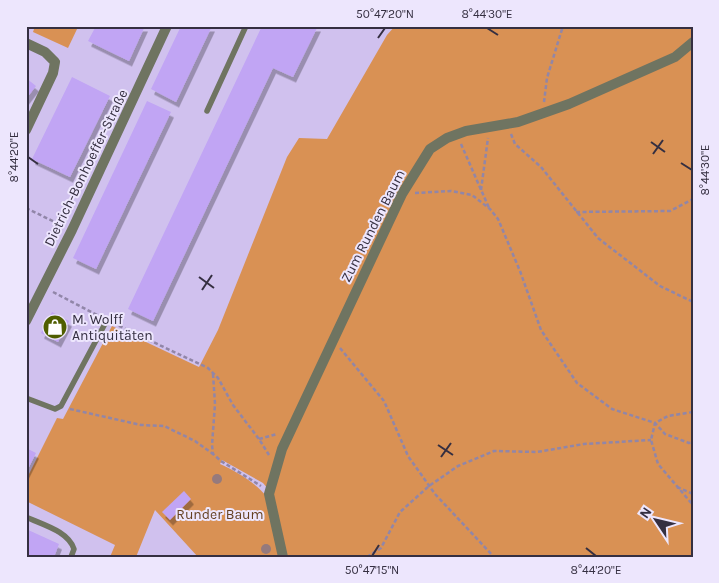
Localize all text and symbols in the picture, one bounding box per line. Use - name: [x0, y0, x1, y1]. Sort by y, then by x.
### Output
- text: 50°47'20"N: [356, 7, 414, 21]
- text: 8°44'30"E: [461, 7, 513, 21]
- street label: Dietrich-Bonhoeffer-Straße: [41, 87, 131, 249]
- text: 8°44'20"E: [7, 132, 21, 182]
- text: 8°44'30"E: [698, 144, 712, 196]
- street label: Zum Runden Baum: [337, 167, 409, 285]
- place label: M. Wolff Antiquitäten: [72, 311, 153, 344]
- shop icon: M. Wolff Antiquitäten: [42, 314, 68, 340]
- north arrow: [632, 496, 682, 546]
- text: N: [636, 504, 656, 522]
- park label: Runder Baum: [176, 506, 264, 523]
- text: 50°47'15"N: [345, 563, 399, 577]
- text: 8°44'20"E: [571, 563, 621, 577]

